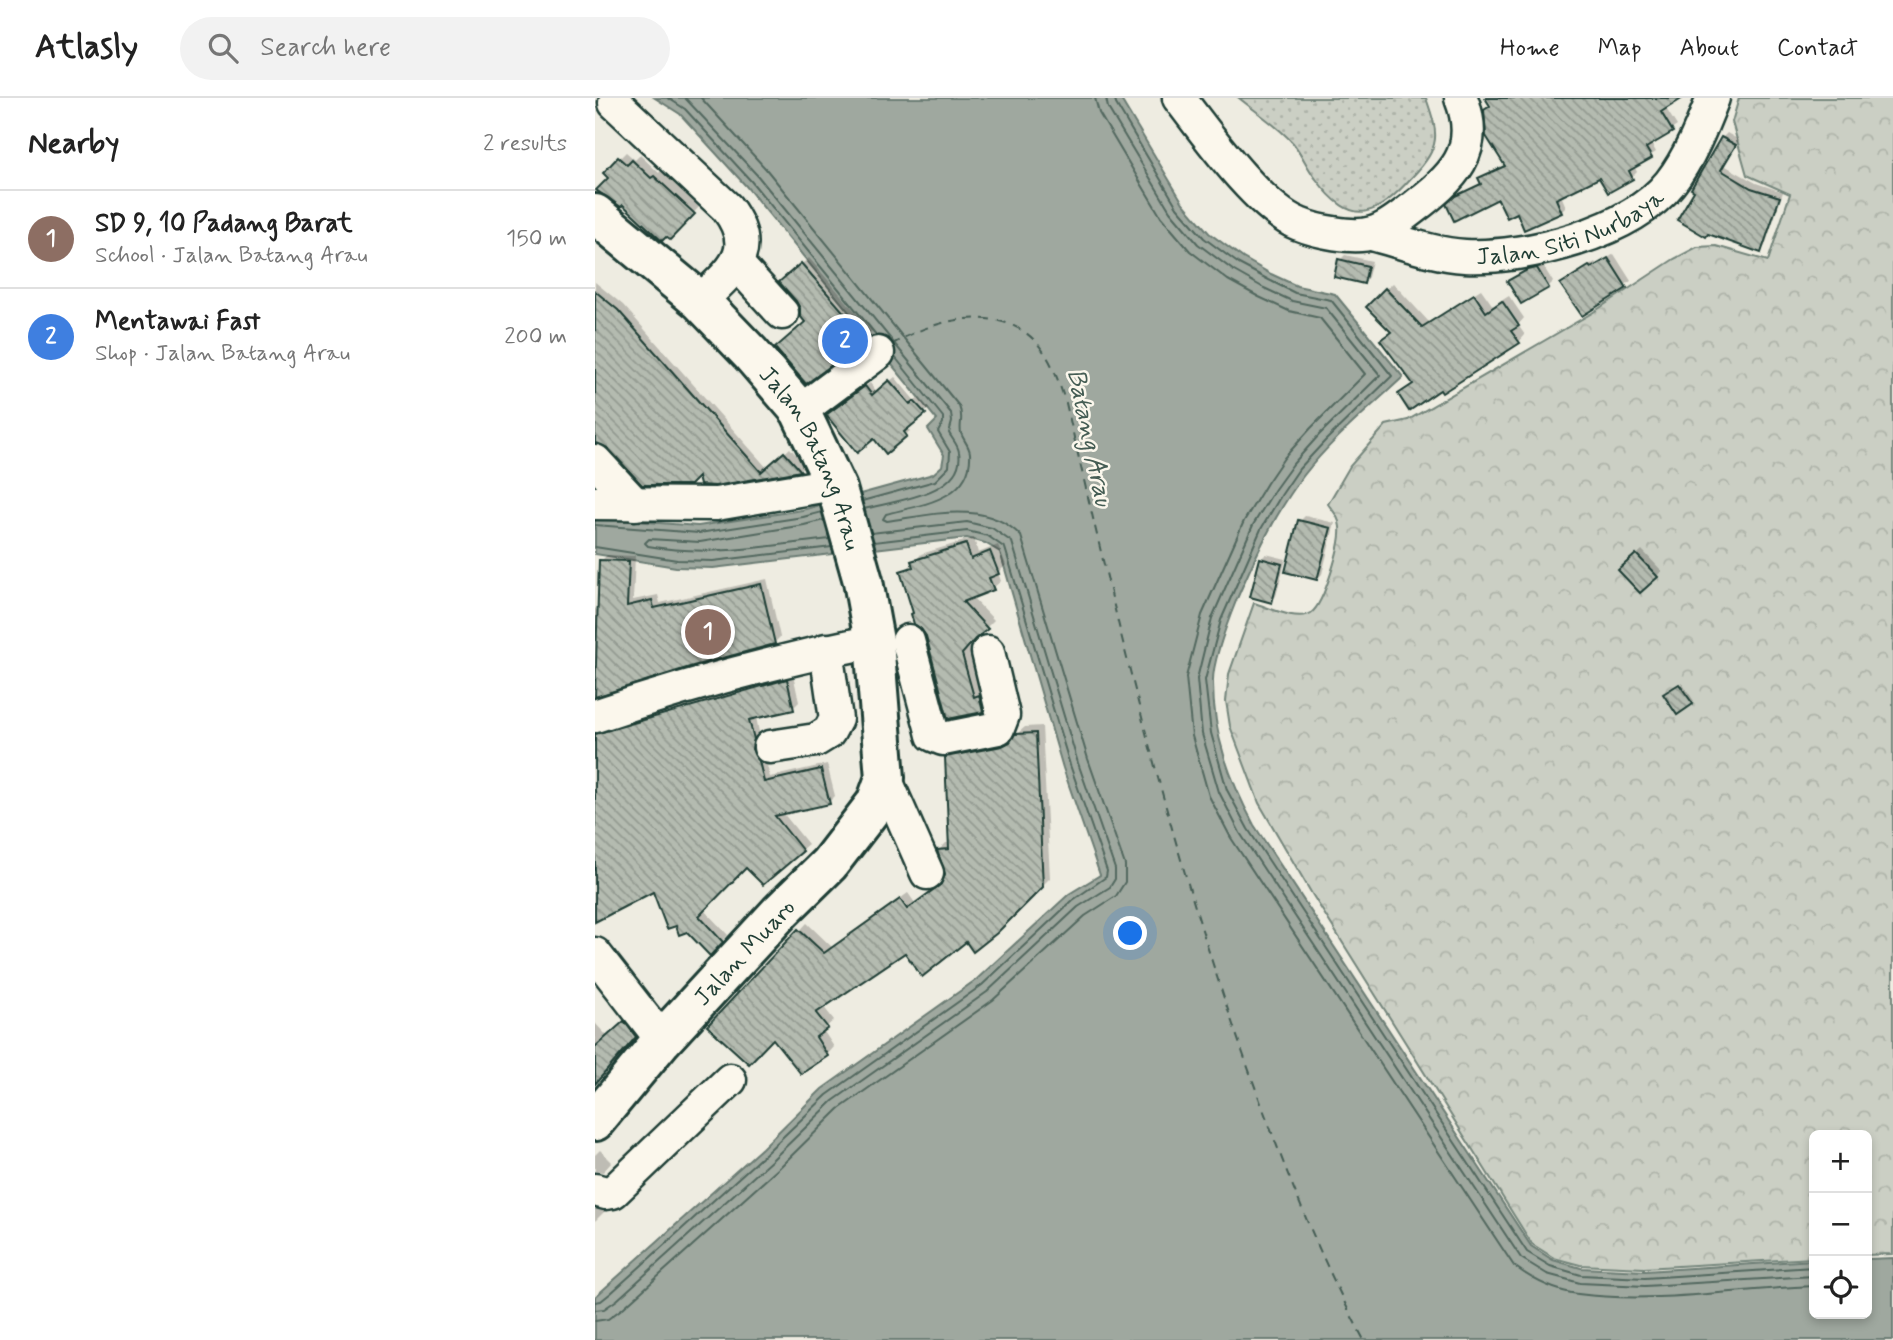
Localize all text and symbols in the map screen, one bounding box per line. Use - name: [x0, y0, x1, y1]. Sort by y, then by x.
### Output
- search box: [180, 17, 670, 80]
- text: Atlasly: [35, 26, 138, 70]
- icon: search: [204, 29, 242, 67]
- text: Search here: [260, 31, 391, 65]
- text: Home: [1500, 33, 1560, 64]
- text: Map: [1598, 33, 1642, 64]
- text: About: [1680, 33, 1739, 64]
- text: Contact: [1777, 33, 1858, 64]
- text: Nearby: [28, 124, 119, 163]
- text: 2 results: [483, 129, 567, 159]
- street label: Jalan Siti Nurbaya: [1476, 183, 1672, 273]
- text: SD 9, 10 Padang Barat: [95, 207, 352, 241]
- text: 1: [46, 224, 56, 254]
- text: 150 m: [506, 224, 567, 254]
- text: School · Jalan Batang Arau: [95, 241, 368, 271]
- text: Mentawai Fast: [95, 305, 260, 339]
- pin: 2: [822, 315, 868, 367]
- text: 2: [45, 322, 57, 352]
- text: 200 m: [504, 322, 567, 352]
- text: Shop · Jalan Batang Arau: [95, 339, 350, 369]
- street label: Jalan Batang Arau: [751, 360, 868, 554]
- water label: Batang Arau: [1058, 366, 1120, 510]
- pin: 1: [685, 606, 731, 658]
- street label: Jalan Muaro: [688, 893, 803, 1013]
- your location: [1113, 916, 1147, 950]
- map controls: [1809, 1130, 1872, 1319]
- button: +: [1809, 1130, 1872, 1193]
- button: −: [1809, 1193, 1872, 1256]
- button: locate: [1809, 1256, 1872, 1319]

